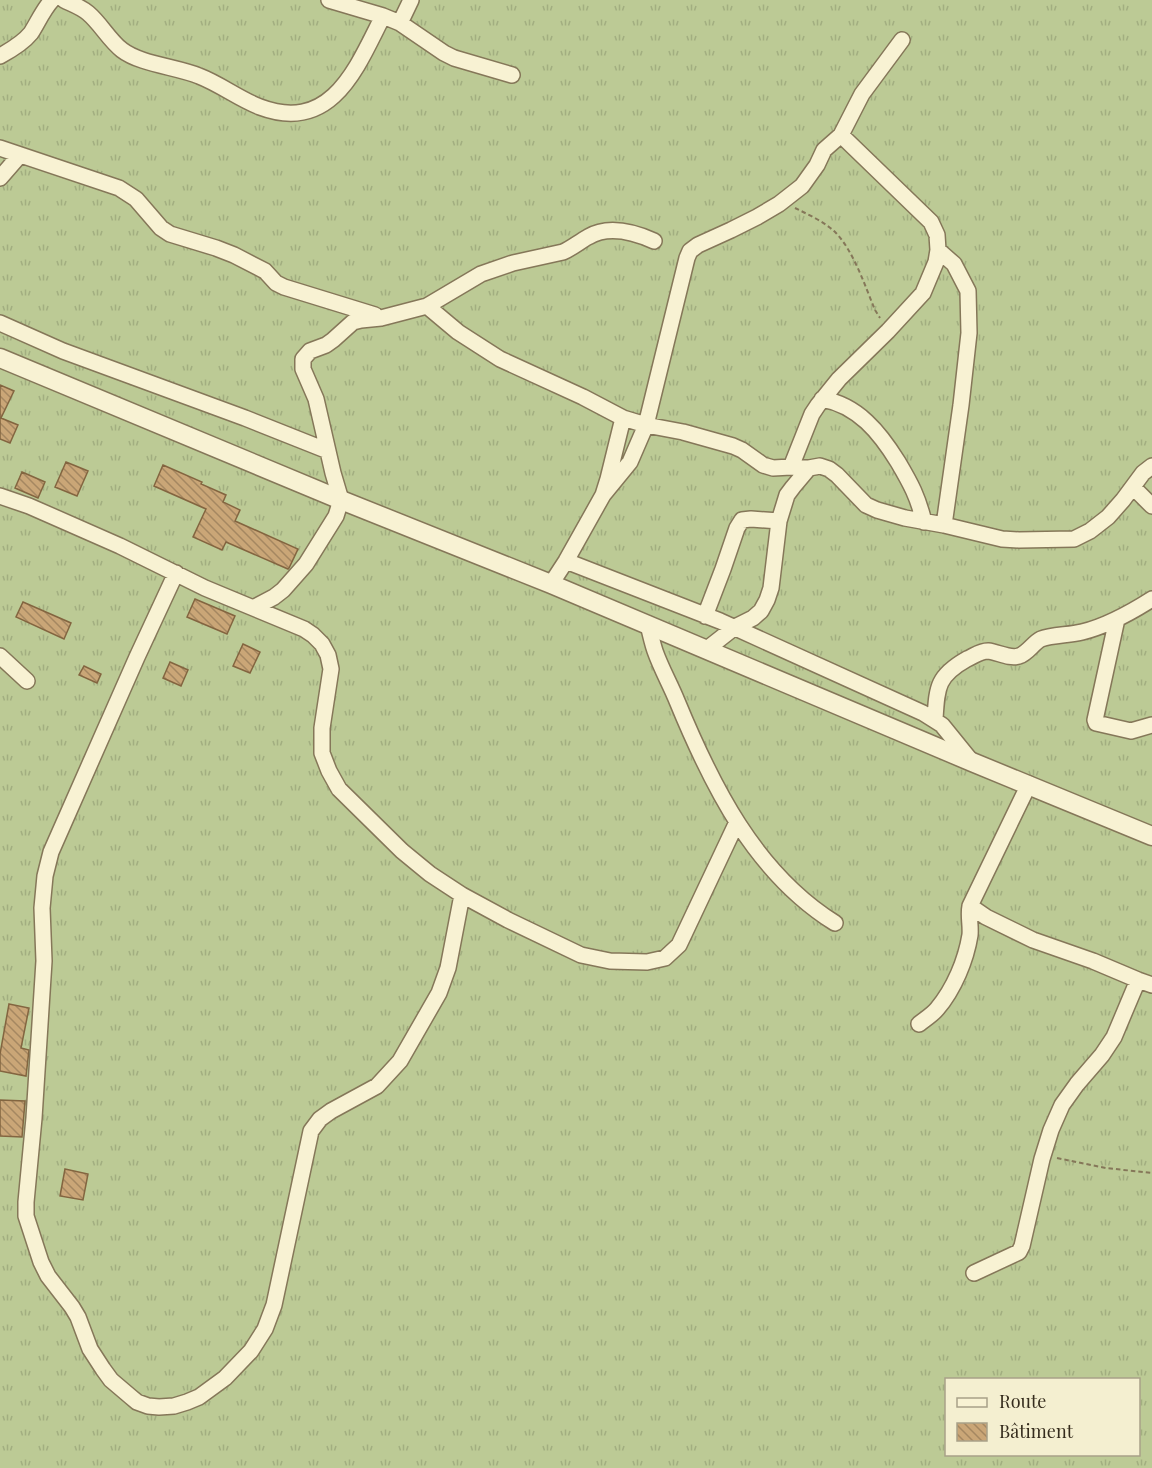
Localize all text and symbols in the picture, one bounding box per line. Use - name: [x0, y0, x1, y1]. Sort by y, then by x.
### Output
- legend: [945, 1378, 1140, 1456]
- text: Route: [999, 1389, 1046, 1413]
- text: Bâtiment: [999, 1419, 1074, 1443]

